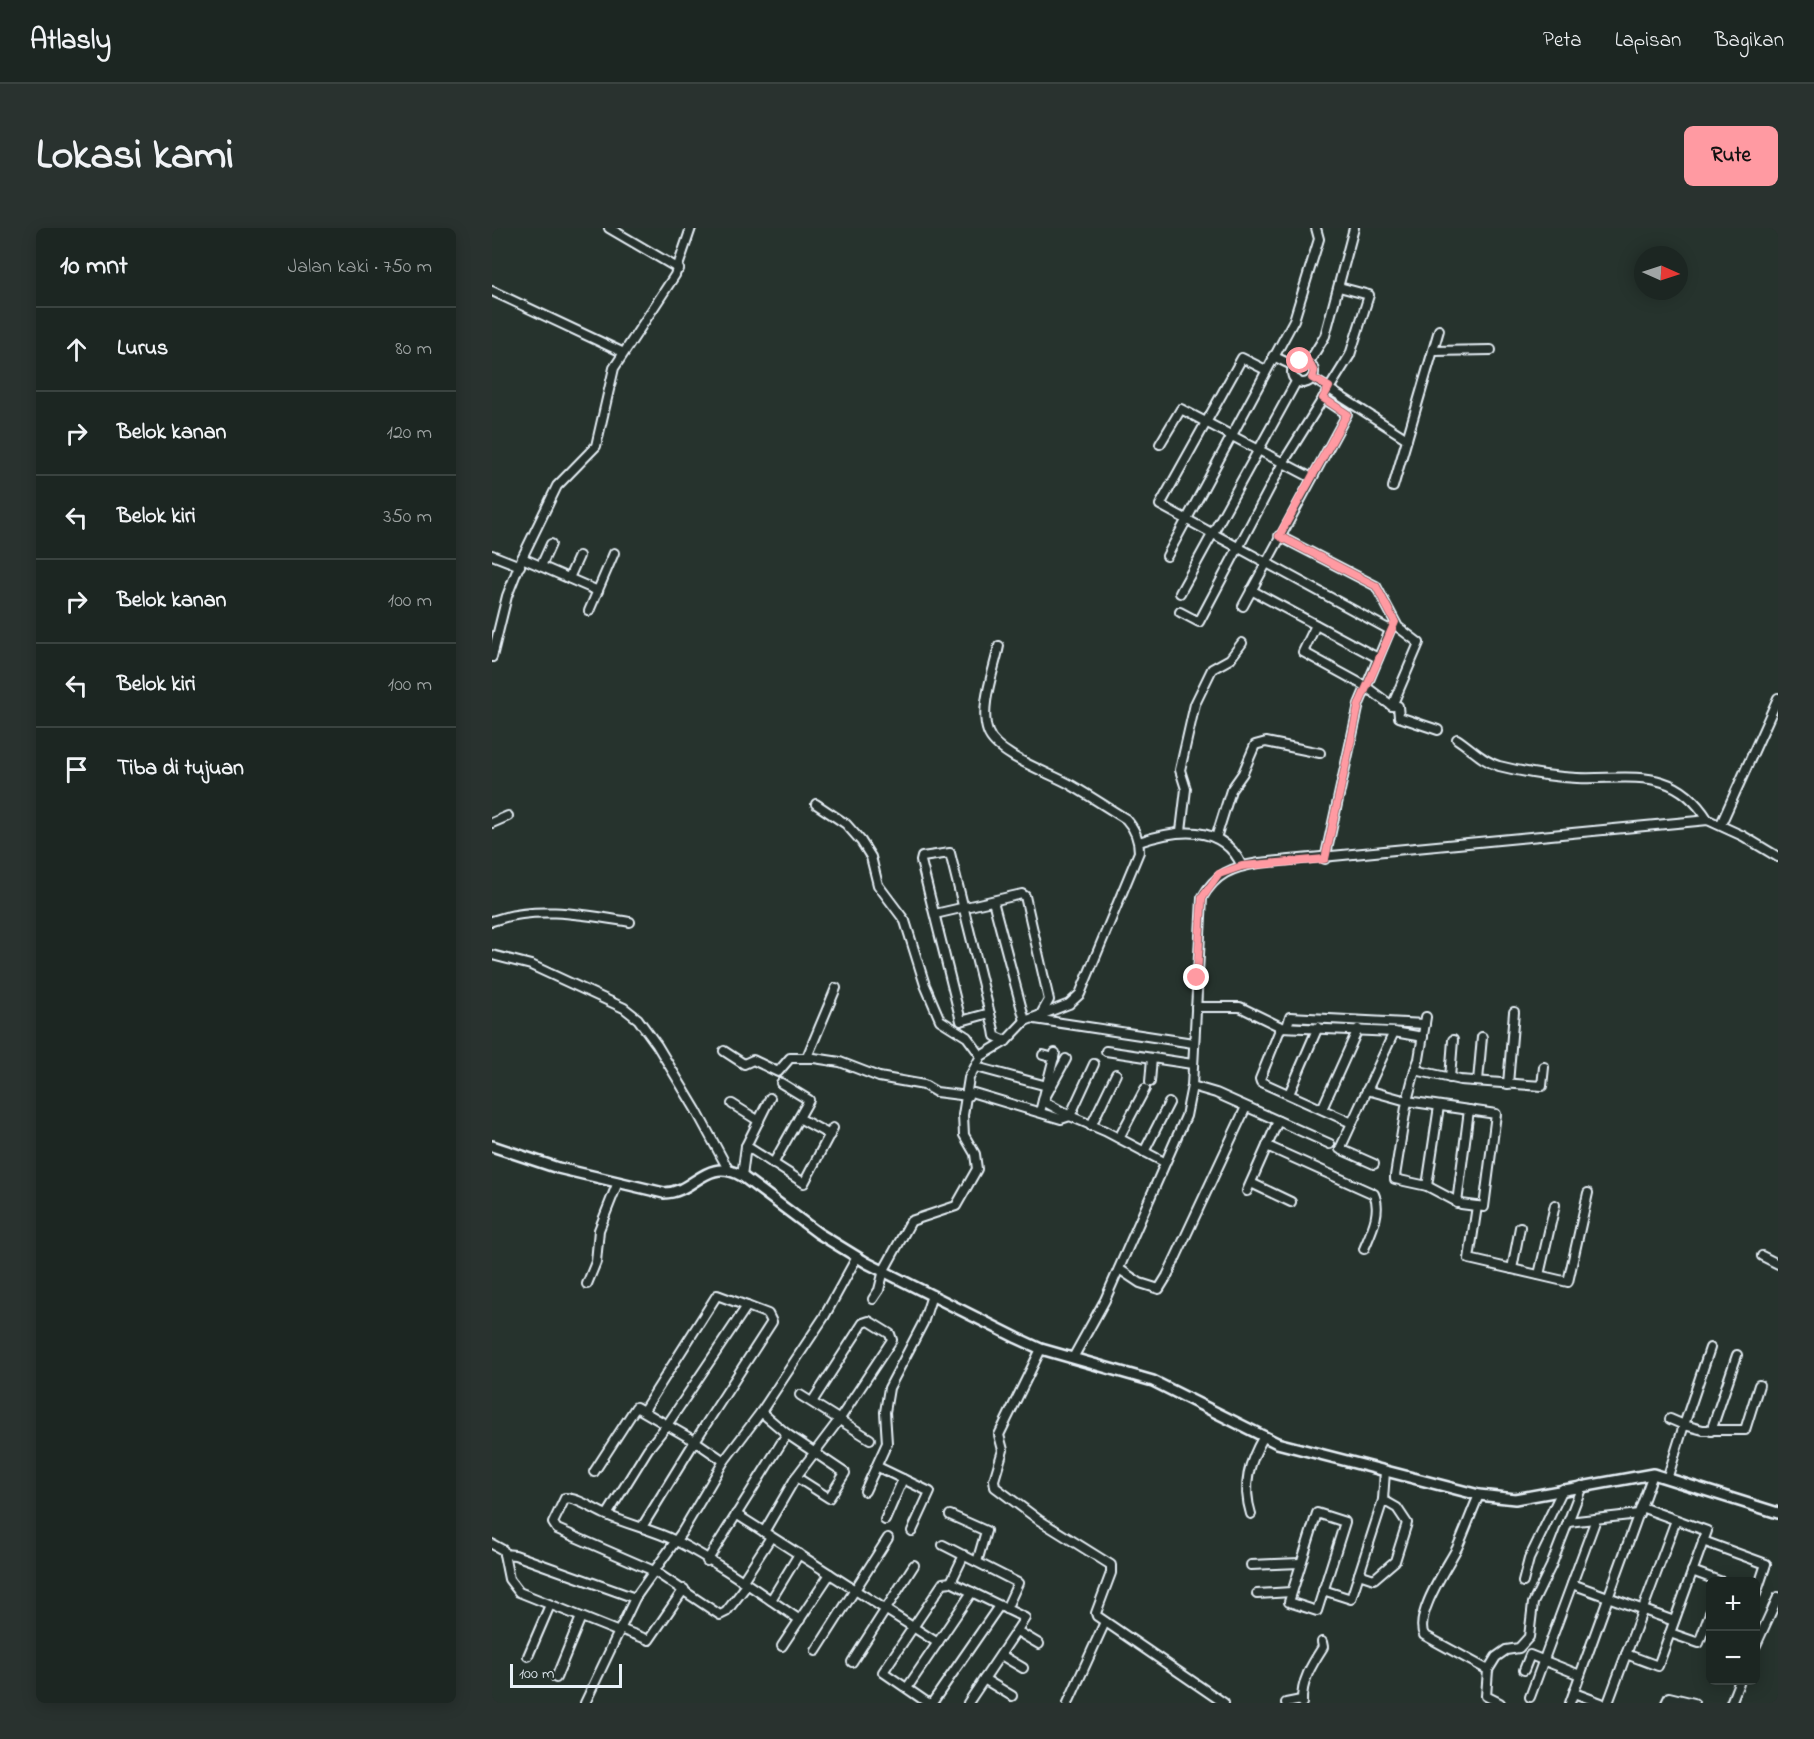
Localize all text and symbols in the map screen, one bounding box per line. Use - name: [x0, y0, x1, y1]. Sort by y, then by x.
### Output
- text: Atlasly: [30, 21, 111, 62]
- text: Peta: [1543, 26, 1582, 56]
- text: Lapisan: [1615, 26, 1681, 56]
- text: Bagikan: [1714, 26, 1784, 56]
- text: Lokasi kami: [36, 126, 234, 187]
- button: Rute: [1684, 126, 1778, 186]
- north arrow: [1634, 246, 1688, 300]
- text: 10 mnt: [60, 248, 128, 286]
- text: Jalan kaki · 750 m: [287, 253, 432, 282]
- icon: ahead: [60, 333, 93, 366]
- text: Lurus: [117, 333, 168, 365]
- text: 80 m: [395, 335, 432, 364]
- route start: [1286, 347, 1312, 373]
- icon: right: [60, 417, 93, 450]
- text: Belok kanan: [117, 417, 226, 449]
- text: 120 m: [387, 419, 432, 448]
- icon: left: [60, 501, 93, 534]
- text: Belok kiri: [117, 501, 196, 533]
- text: 350 m: [383, 503, 432, 532]
- icon: right: [60, 585, 93, 618]
- text: Belok kanan: [117, 585, 226, 617]
- text: 100 m: [388, 587, 432, 616]
- icon: left: [60, 669, 93, 702]
- text: Belok kiri: [117, 669, 196, 701]
- text: 100 m: [388, 671, 432, 700]
- icon: arrive: [60, 753, 93, 786]
- text: Tiba di tujuan: [117, 753, 244, 785]
- route end: [1183, 964, 1209, 990]
- map controls: [1706, 1577, 1760, 1685]
- button: +: [1706, 1577, 1760, 1631]
- button: −: [1706, 1631, 1760, 1685]
- scale bar: [510, 1661, 622, 1688]
- text: 100 m: [519, 1662, 554, 1686]

